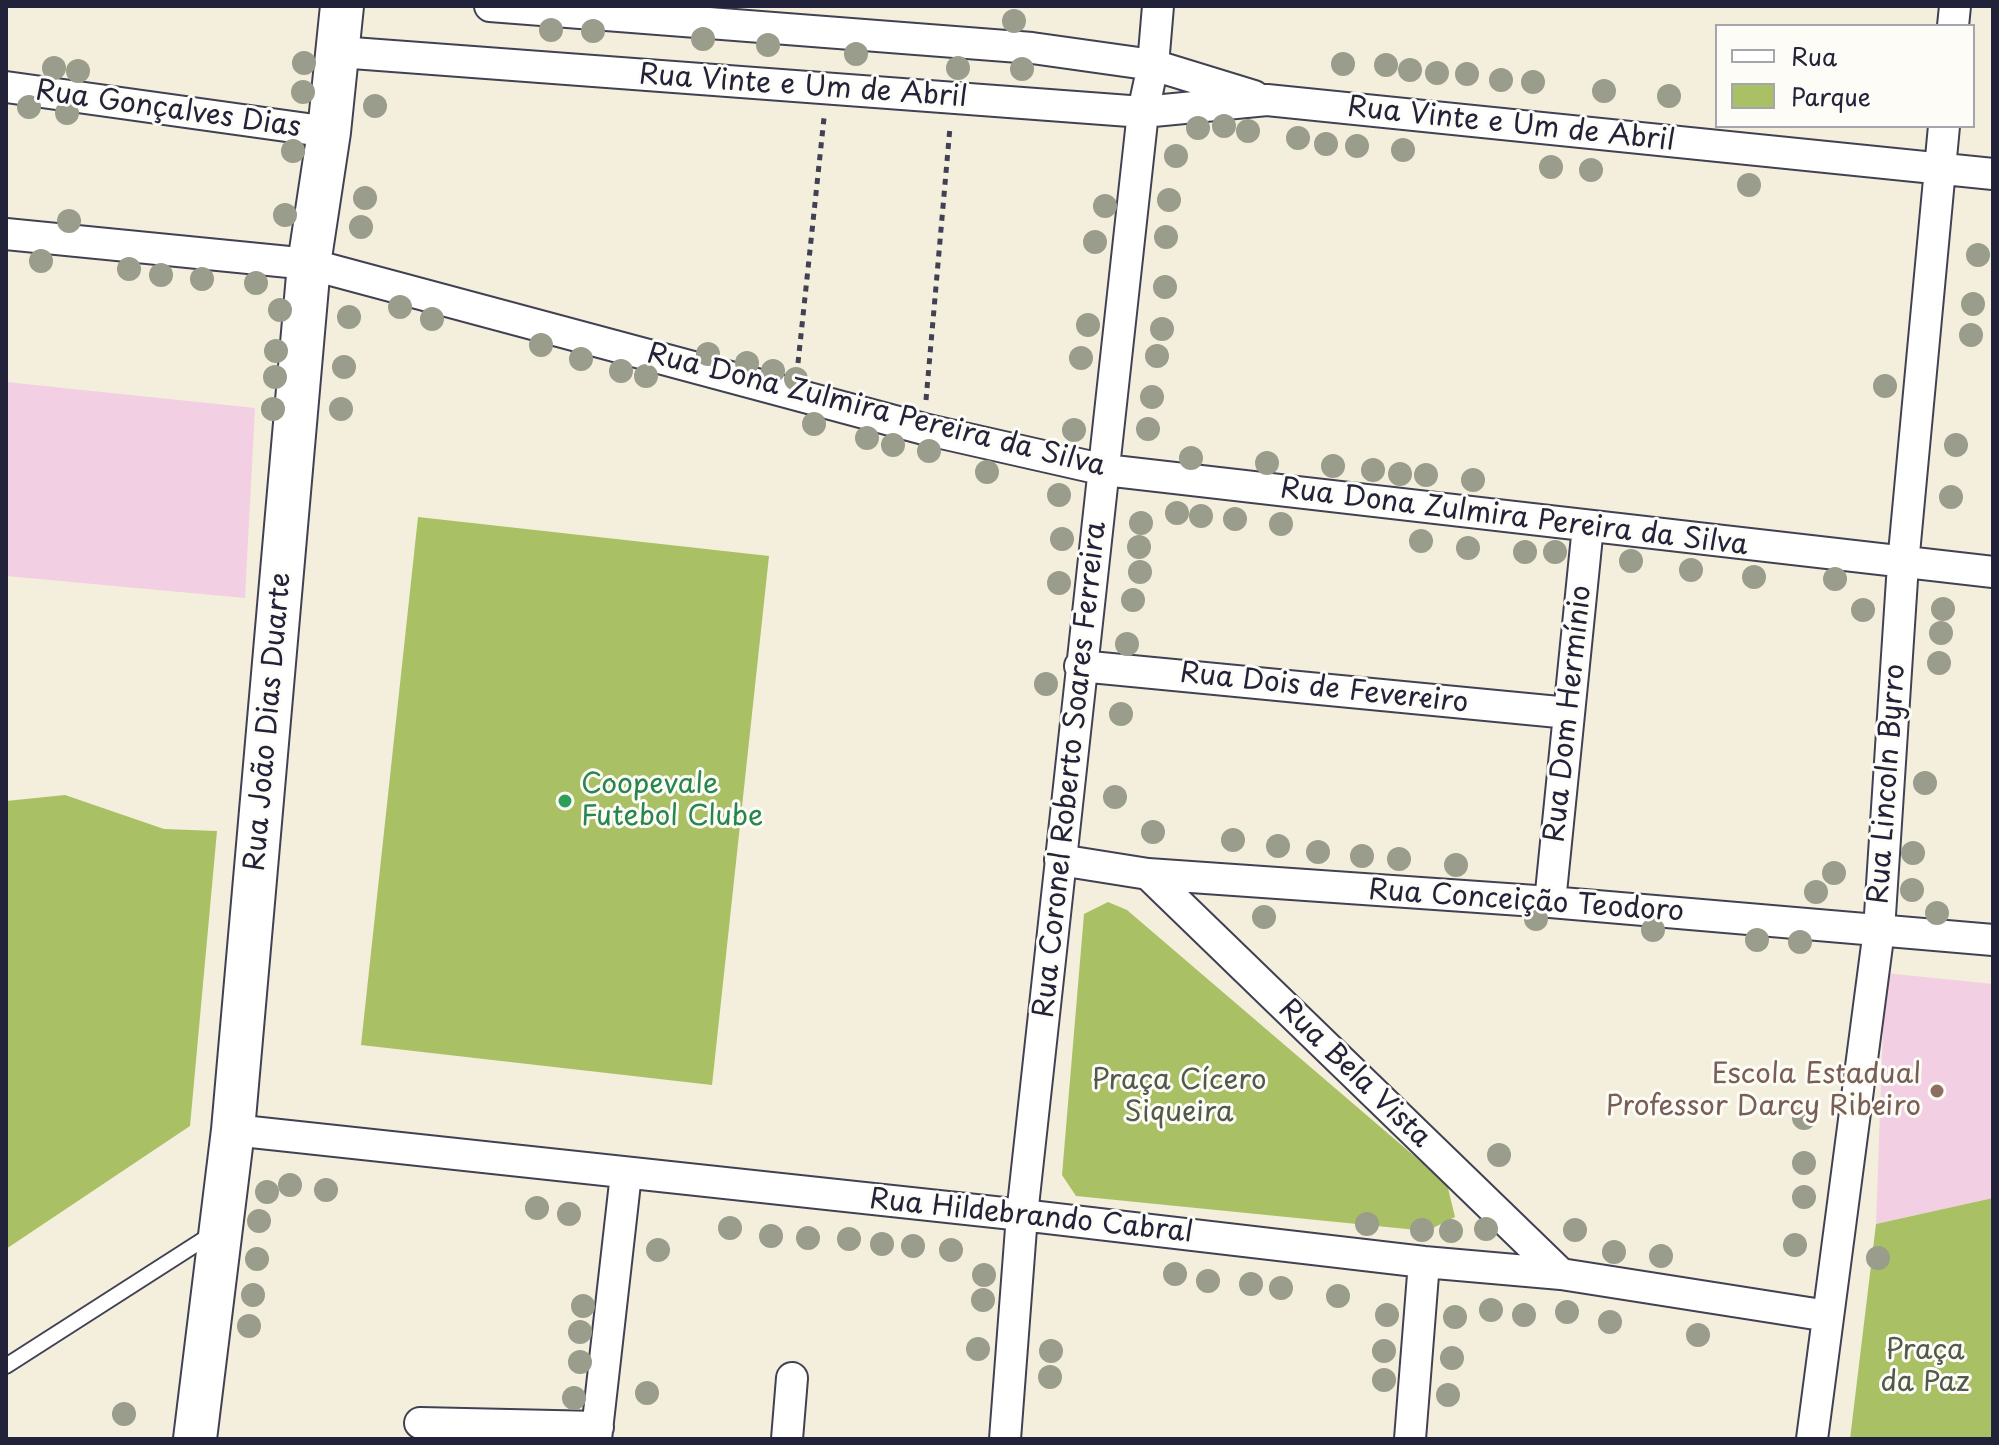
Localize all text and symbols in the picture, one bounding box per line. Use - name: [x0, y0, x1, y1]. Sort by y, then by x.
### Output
- legend: [1715, 24, 1975, 128]
- text: Rua: [1791, 38, 1837, 74]
- street label: Rua Vinte e Um de Abril: [638, 59, 968, 115]
- street label: Rua Gonçalves Dias: [33, 75, 303, 145]
- text: Parque: [1791, 78, 1871, 114]
- street label: Rua Vinte e Um de Abril: [1346, 91, 1676, 159]
- street label: Rua Dona Zulmira Pereira da Silva: [643, 338, 1109, 484]
- street label: Rua Dona Zulmira Pereira da Silva: [1278, 473, 1750, 563]
- street label: Rua Coronel Roberto Soares Ferreira: [1028, 520, 1114, 1020]
- street label: Rua João Dias Duarte: [239, 571, 299, 873]
- street label: Rua Dom Hermínio: [1539, 584, 1599, 844]
- street label: Rua Dois de Fevereiro: [1178, 657, 1470, 721]
- street label: Rua Lincoln Byrro: [1863, 663, 1913, 905]
- place label: Coopevale Futebol Clube: [581, 768, 763, 834]
- marker: Coopevale Futebol Clube: [556, 792, 574, 810]
- street label: Rua Conceição Teodoro: [1367, 874, 1685, 930]
- street label: Rua Bela Vista: [1271, 993, 1437, 1155]
- place label: Escola Estadual Professor Darcy Ribeiro: [1606, 1058, 1921, 1124]
- park label: Praça Cícero Siqueira: [1091, 1064, 1267, 1130]
- marker: Escola Estadual Professor Darcy Ribeiro: [1928, 1082, 1946, 1100]
- street label: Rua Hildebrando Cabral: [867, 1183, 1195, 1251]
- park label: Praça da Paz: [1881, 1334, 1969, 1400]

